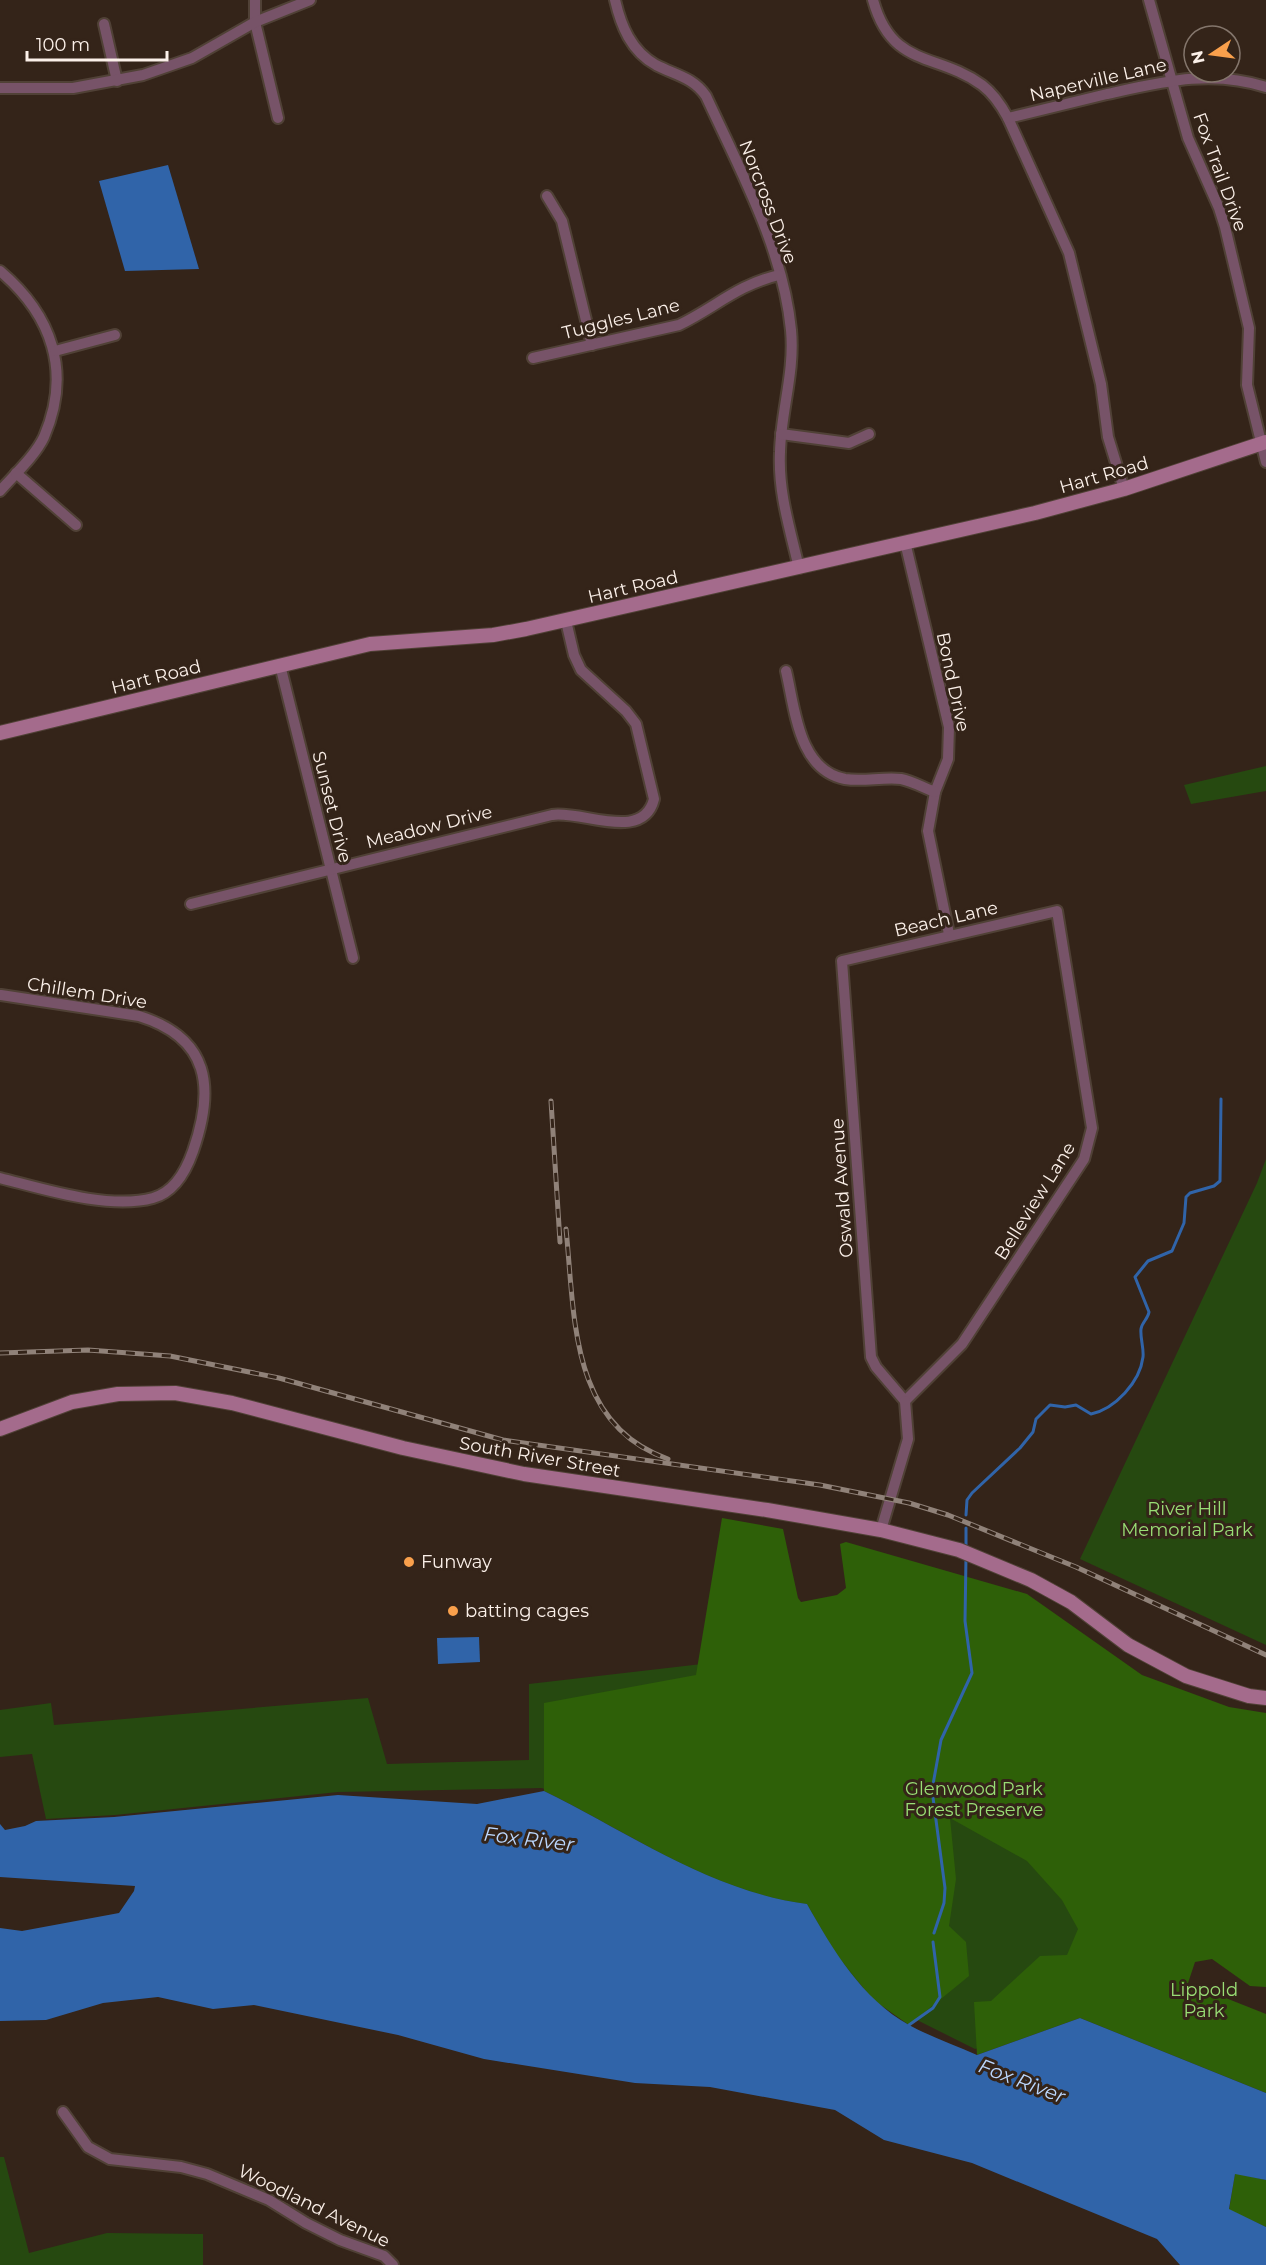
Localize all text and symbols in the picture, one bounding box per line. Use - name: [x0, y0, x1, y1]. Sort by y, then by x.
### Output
- scale bar: [27, 24, 166, 62]
- north arrow: [1182, 24, 1242, 84]
- text: 100 m: [36, 34, 90, 56]
- text: N: [1187, 49, 1209, 66]
- street label: Naperville Lane: [1027, 54, 1169, 106]
- street label: Fox Trail Drive: [1188, 109, 1252, 235]
- street label: Norcross Drive: [734, 137, 802, 267]
- street label: Tuggles Lane: [560, 294, 682, 344]
- street label: Hart Road: [1057, 452, 1151, 498]
- street label: Hart Road: [586, 566, 680, 608]
- street label: Bond Drive: [932, 630, 974, 734]
- street label: Hart Road: [109, 655, 203, 699]
- street label: Sunset Drive: [308, 749, 357, 865]
- street label: Meadow Drive: [364, 801, 495, 853]
- street label: Beach Lane: [892, 896, 1000, 942]
- street label: Chillem Drive: [25, 973, 149, 1013]
- street label: Oswald Avenue: [826, 1118, 858, 1258]
- street label: Belleview Lane: [990, 1138, 1080, 1264]
- street label: South River Street: [458, 1432, 622, 1482]
- park label: River Hill Memorial Park: [1121, 1498, 1253, 1541]
- place label: Funway: [421, 1551, 492, 1573]
- marker: Funway: [402, 1555, 416, 1569]
- place label: batting cages: [465, 1600, 589, 1622]
- marker: batting cages: [446, 1604, 460, 1618]
- park label: Glenwood Park Forest Preserve: [905, 1778, 1044, 1821]
- water label: Fox River: [482, 1822, 577, 1857]
- park label: Lippold Park: [1170, 1979, 1238, 2022]
- water label: Fox River: [975, 2054, 1070, 2109]
- street label: Woodland Avenue: [234, 2160, 394, 2252]

